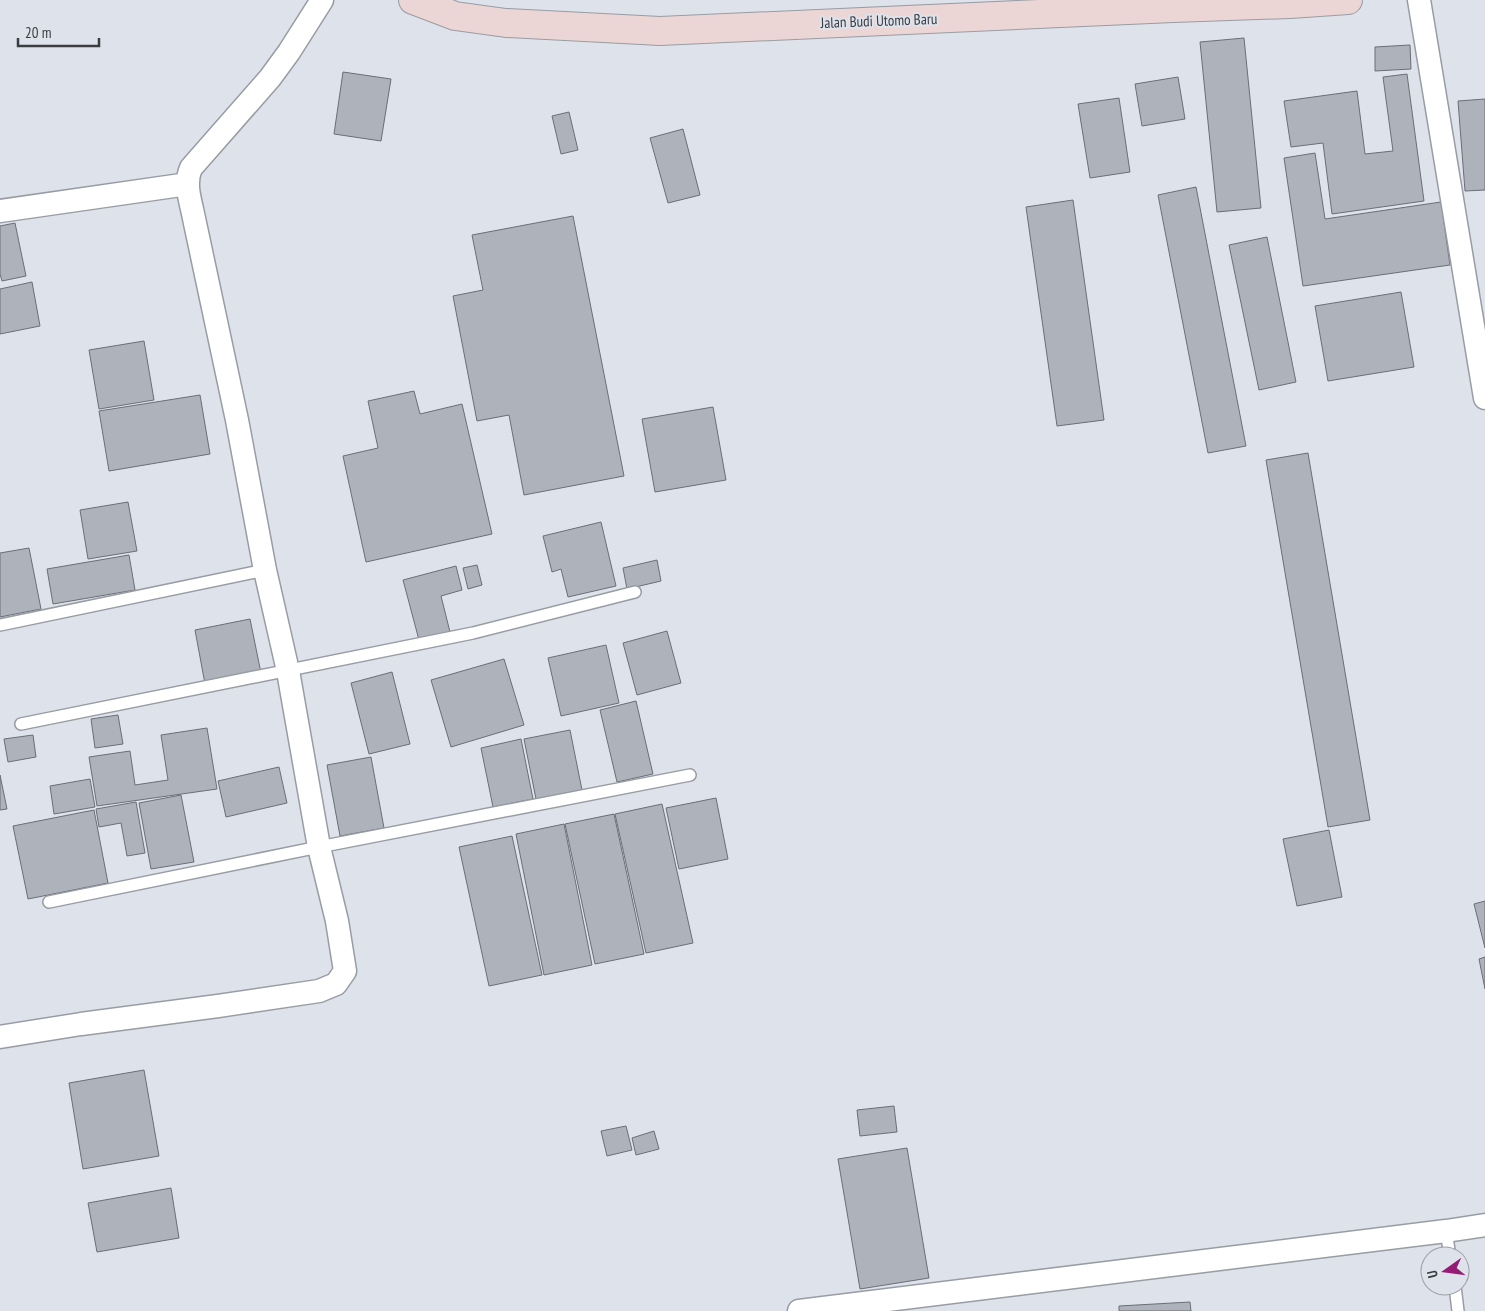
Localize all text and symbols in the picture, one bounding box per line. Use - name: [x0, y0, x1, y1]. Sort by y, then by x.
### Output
- street label: Jalan Budi Utomo Baru: [819, 9, 938, 32]
- scale bar: [18, 15, 99, 47]
- text: 20 m: [25, 23, 51, 42]
- north arrow: [1420, 1246, 1470, 1296]
- text: U: [1423, 1268, 1442, 1280]

